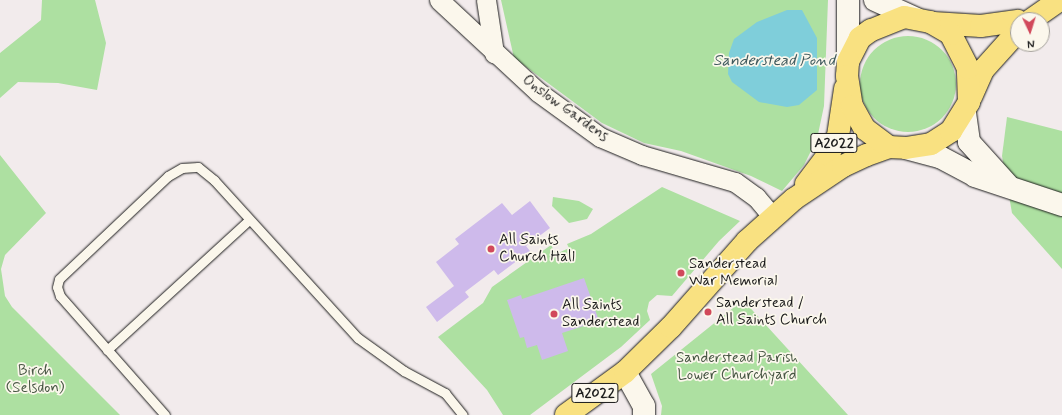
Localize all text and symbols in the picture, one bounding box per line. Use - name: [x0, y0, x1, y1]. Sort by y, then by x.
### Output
- north arrow: [1010, 12, 1050, 52]
- text: N: [1027, 36, 1035, 50]
- water label: Sanderstead Pond: [715, 51, 833, 71]
- street label: Onslow Gardens: [519, 72, 611, 146]
- road number: A2022: [810, 131, 858, 155]
- place label: All Saints Church Hall: [499, 231, 575, 266]
- marker: All Saints Church Hall: [486, 244, 496, 254]
- place label: Sanderstead War Memorial: [689, 255, 784, 290]
- marker: Sanderstead War Memorial: [676, 268, 686, 278]
- place label: Sanderstead / All Saints Church: [716, 294, 830, 329]
- place label: All Saints Sanderstead: [562, 296, 639, 331]
- marker: Sanderstead / All Saints Church: [703, 307, 713, 317]
- marker: All Saints Sanderstead: [549, 309, 559, 319]
- park label: Sanderstead Parish Lower Churchyard: [677, 349, 797, 384]
- park label: Birch (Selsdon): [6, 362, 64, 397]
- road number: A2022: [571, 381, 619, 405]

